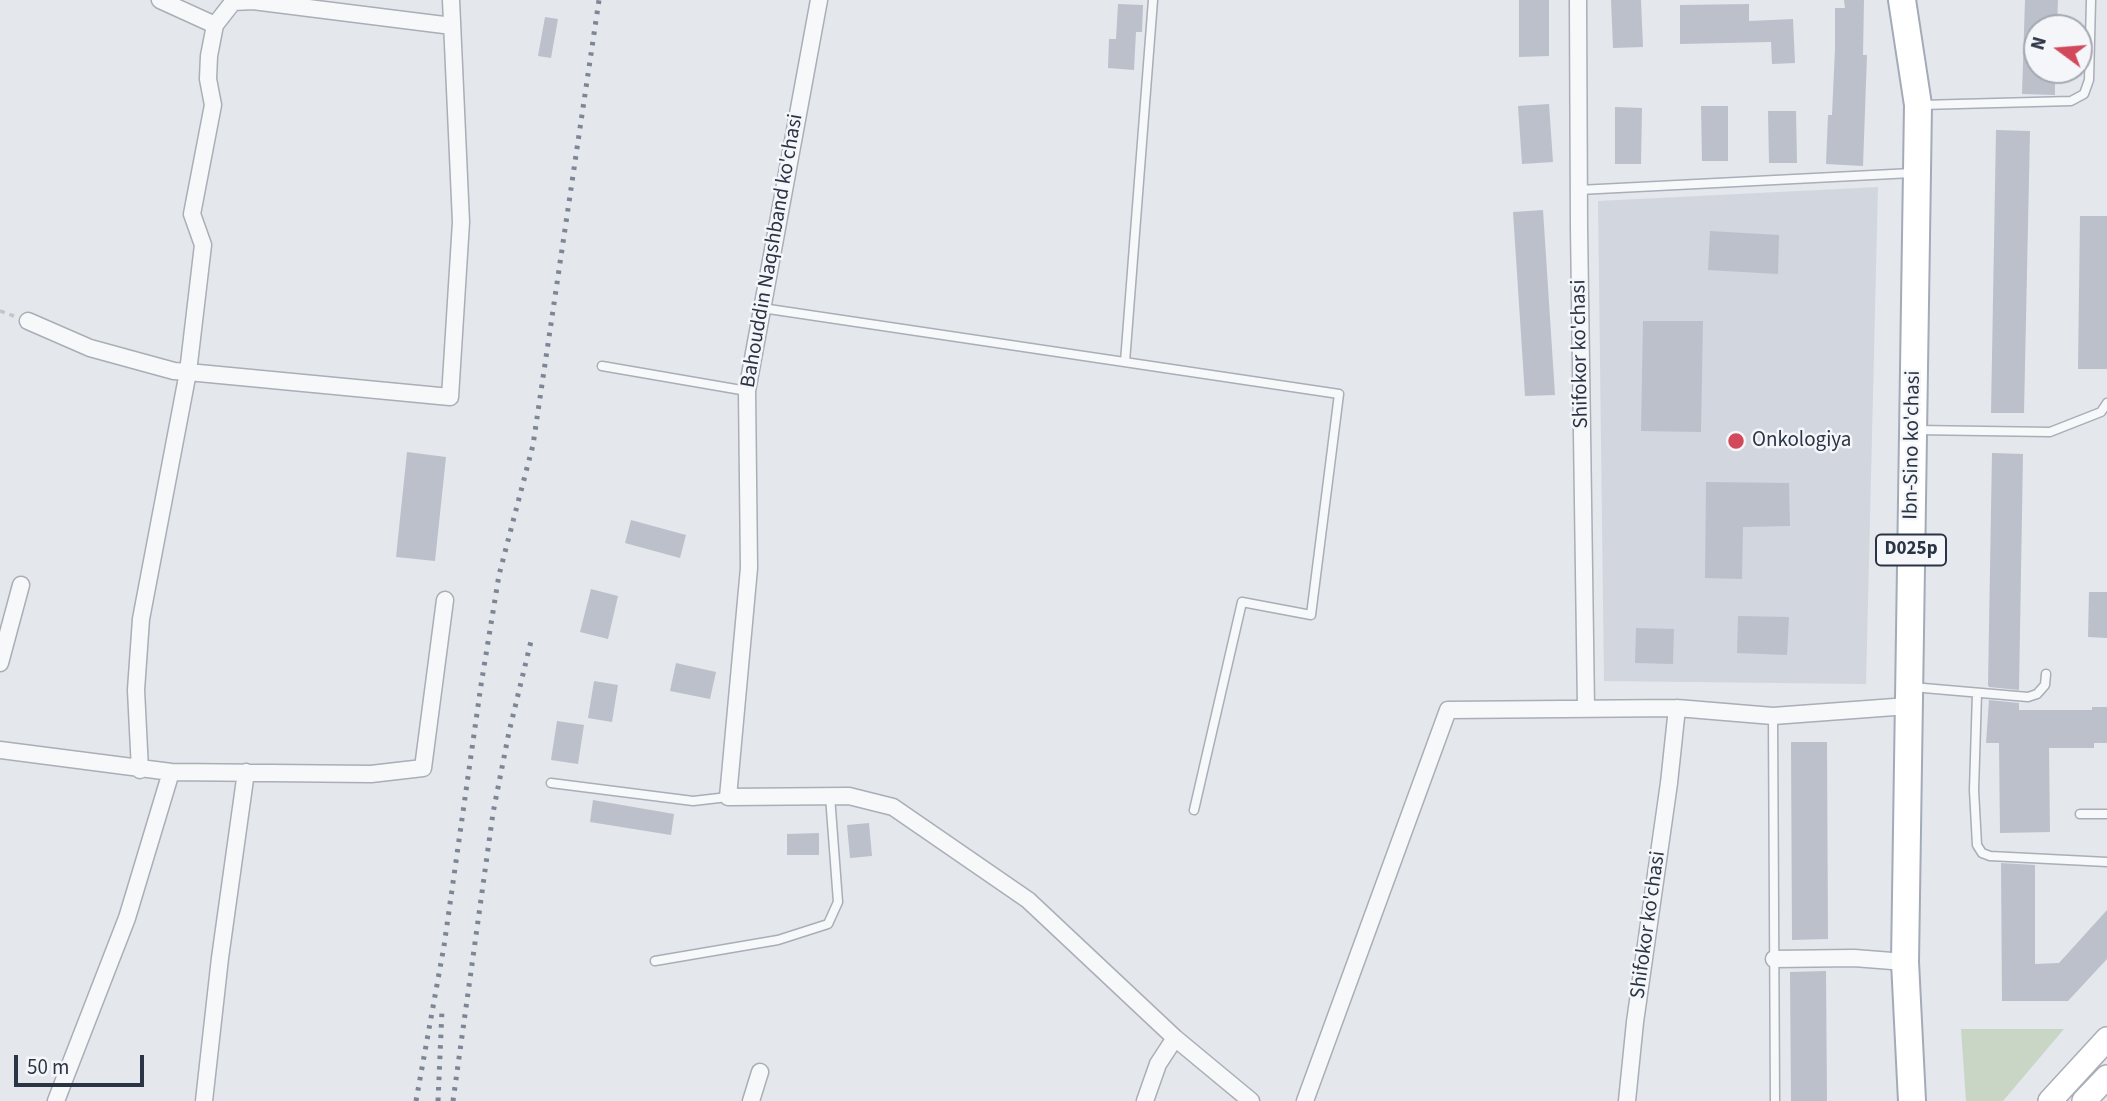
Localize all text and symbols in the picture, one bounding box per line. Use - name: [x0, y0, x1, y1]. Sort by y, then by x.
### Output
- north arrow: [2023, 14, 2093, 84]
- text: N: [2025, 34, 2054, 53]
- street label: Bahouddin Naqshband ko'chasi: [736, 112, 810, 390]
- street label: Shifokor ko'chasi: [1567, 279, 1595, 429]
- street label: Ibn-Sino ko'chasi: [1899, 370, 1927, 520]
- place label: Onkologiya: [1752, 428, 1851, 454]
- marker: Onkologiya: [1726, 431, 1746, 451]
- road number: D025p: [1876, 534, 1946, 566]
- street label: Shifokor ko'chasi: [1626, 849, 1672, 1001]
- scale bar: [18, 1042, 147, 1086]
- text: 50 m: [27, 1052, 69, 1082]

